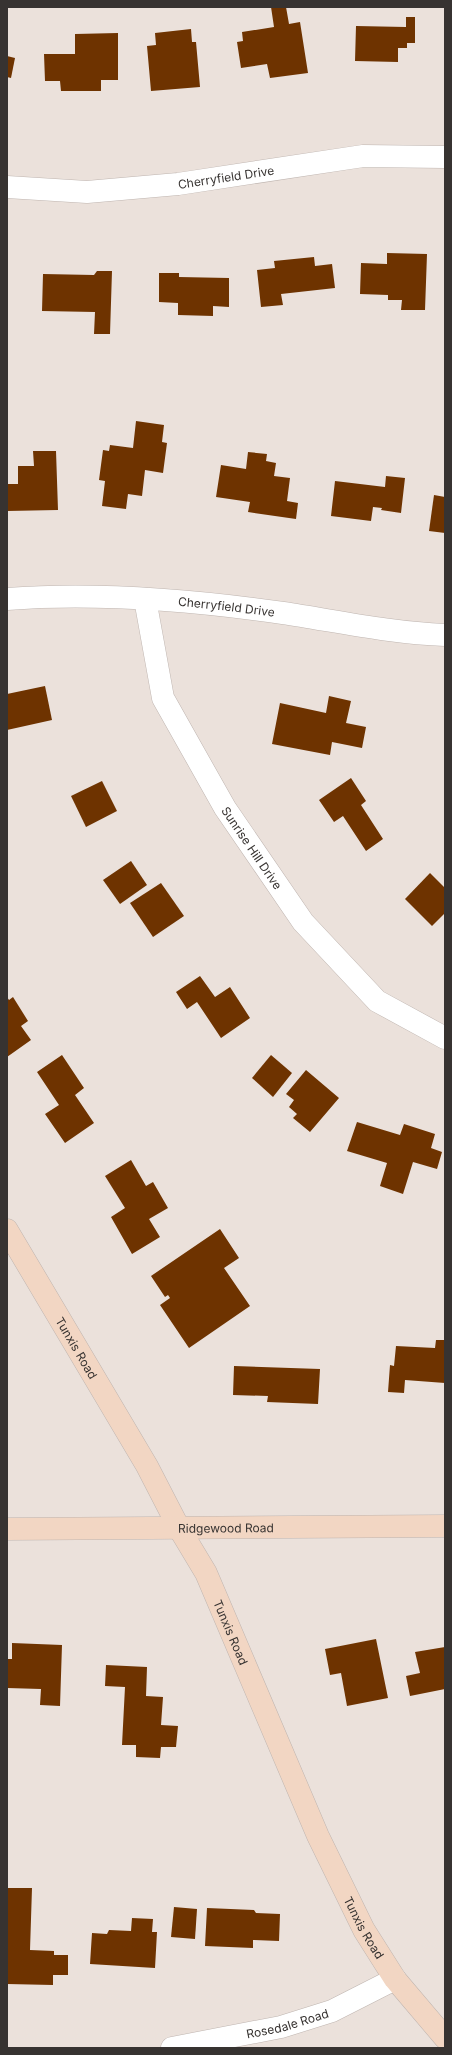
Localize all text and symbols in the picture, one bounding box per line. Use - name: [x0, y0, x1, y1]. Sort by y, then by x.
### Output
- street label: Cherryfield Drive: [177, 162, 275, 191]
- street label: Cherryfield Drive: [178, 593, 276, 619]
- street label: Sunrise Hill Drive: [219, 803, 286, 892]
- street label: Tunxis Road: [53, 1314, 101, 1381]
- street label: Ridgewood Road: [178, 1520, 274, 1535]
- street label: Tunxis Road: [211, 1597, 252, 1667]
- street label: Tunxis Road: [341, 1894, 388, 1961]
- street label: Rosedale Road: [245, 2005, 330, 2041]

